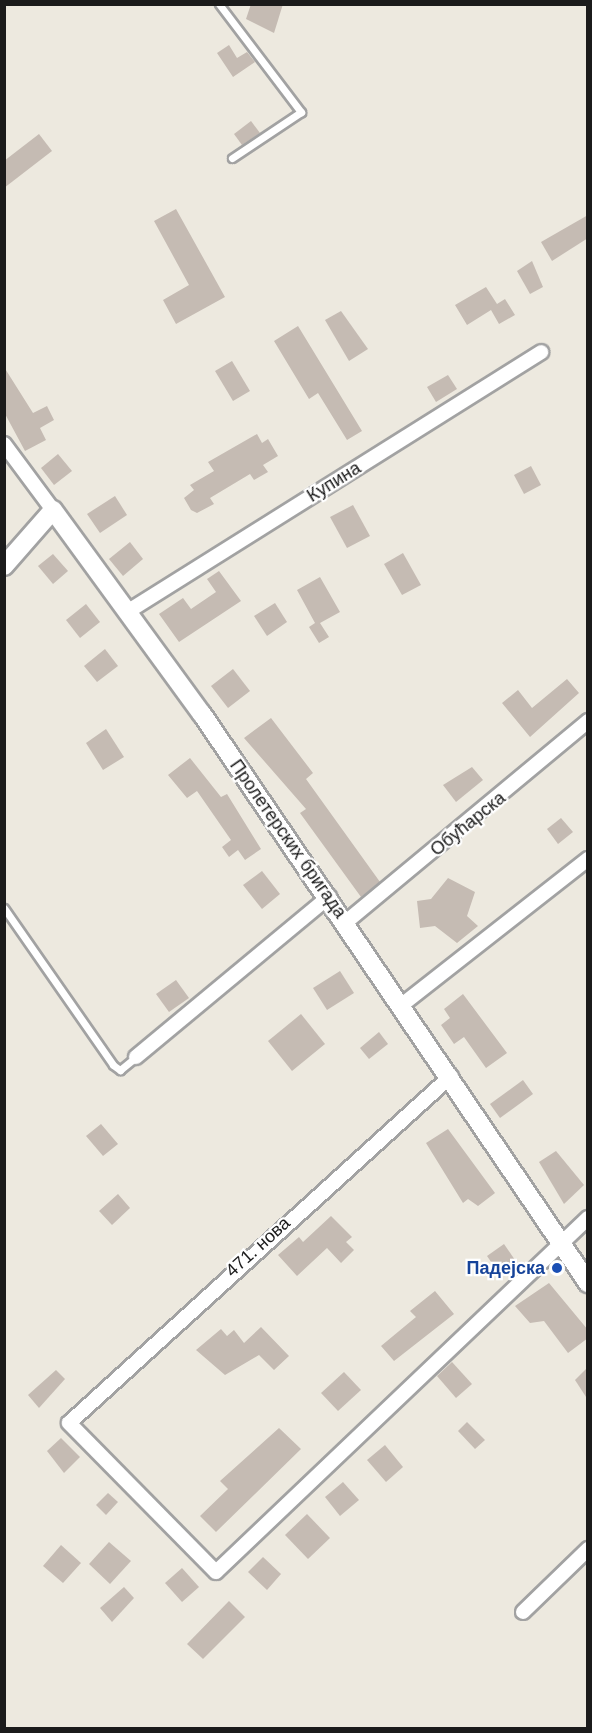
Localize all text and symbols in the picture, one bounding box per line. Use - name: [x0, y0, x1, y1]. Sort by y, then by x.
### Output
- street label: Купина: [303, 457, 365, 507]
- street label: Пролетерских бригада: [225, 756, 351, 922]
- street label: Обућарска: [426, 787, 510, 861]
- street label: 471. нова: [221, 1212, 295, 1282]
- place label: Падејска: [467, 1257, 545, 1279]
- marker: Падејска: [550, 1261, 564, 1275]

